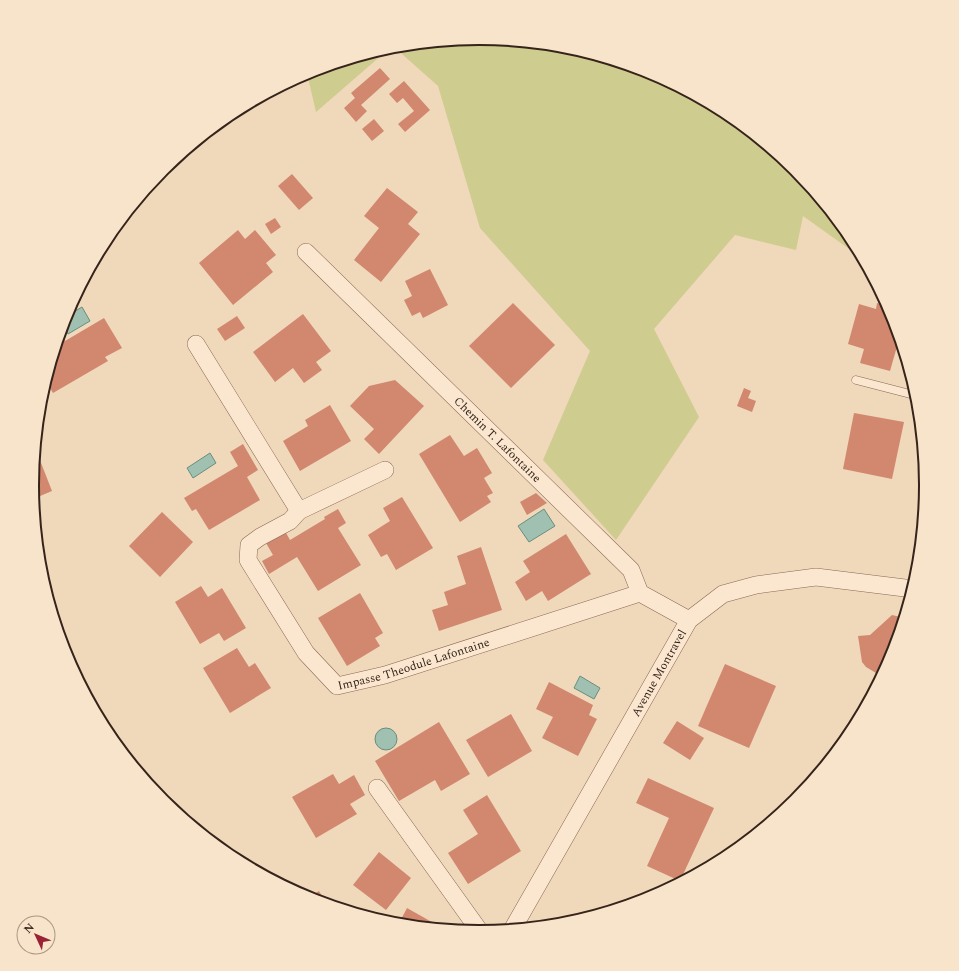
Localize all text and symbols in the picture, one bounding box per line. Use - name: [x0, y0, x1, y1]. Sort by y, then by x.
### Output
- street label: Chemin T. Lafontaine: [449, 392, 546, 487]
- street label: Avenue Montravel: [626, 626, 691, 720]
- street label: Impasse Theodule Lafontaine: [336, 632, 492, 695]
- north arrow: [16, 915, 56, 955]
- text: N: [20, 919, 38, 938]

